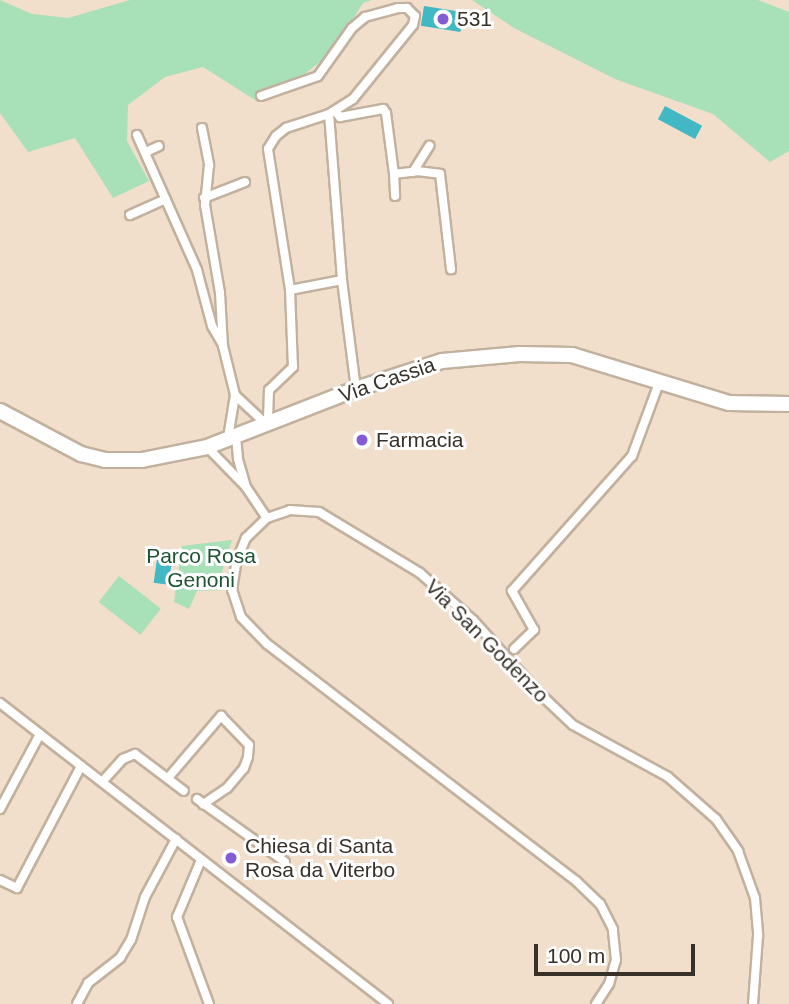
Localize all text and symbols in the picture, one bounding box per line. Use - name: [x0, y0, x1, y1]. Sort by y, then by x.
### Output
- place label: 531: [457, 6, 492, 32]
- marker: 531: [435, 11, 451, 27]
- street label: Via Cassia: [336, 352, 438, 408]
- place label: Farmacia: [376, 427, 464, 453]
- marker: Farmacia: [354, 432, 370, 448]
- park label: Parco Rosa Genoni: [146, 543, 256, 593]
- street label: Via San Godenzo: [420, 574, 554, 708]
- place label: Chiesa di Santa Rosa da Viterbo: [245, 833, 395, 883]
- marker: Chiesa di Santa Rosa da Viterbo: [223, 850, 239, 866]
- scale bar: [537, 930, 698, 974]
- text: 100 m: [547, 944, 605, 967]

